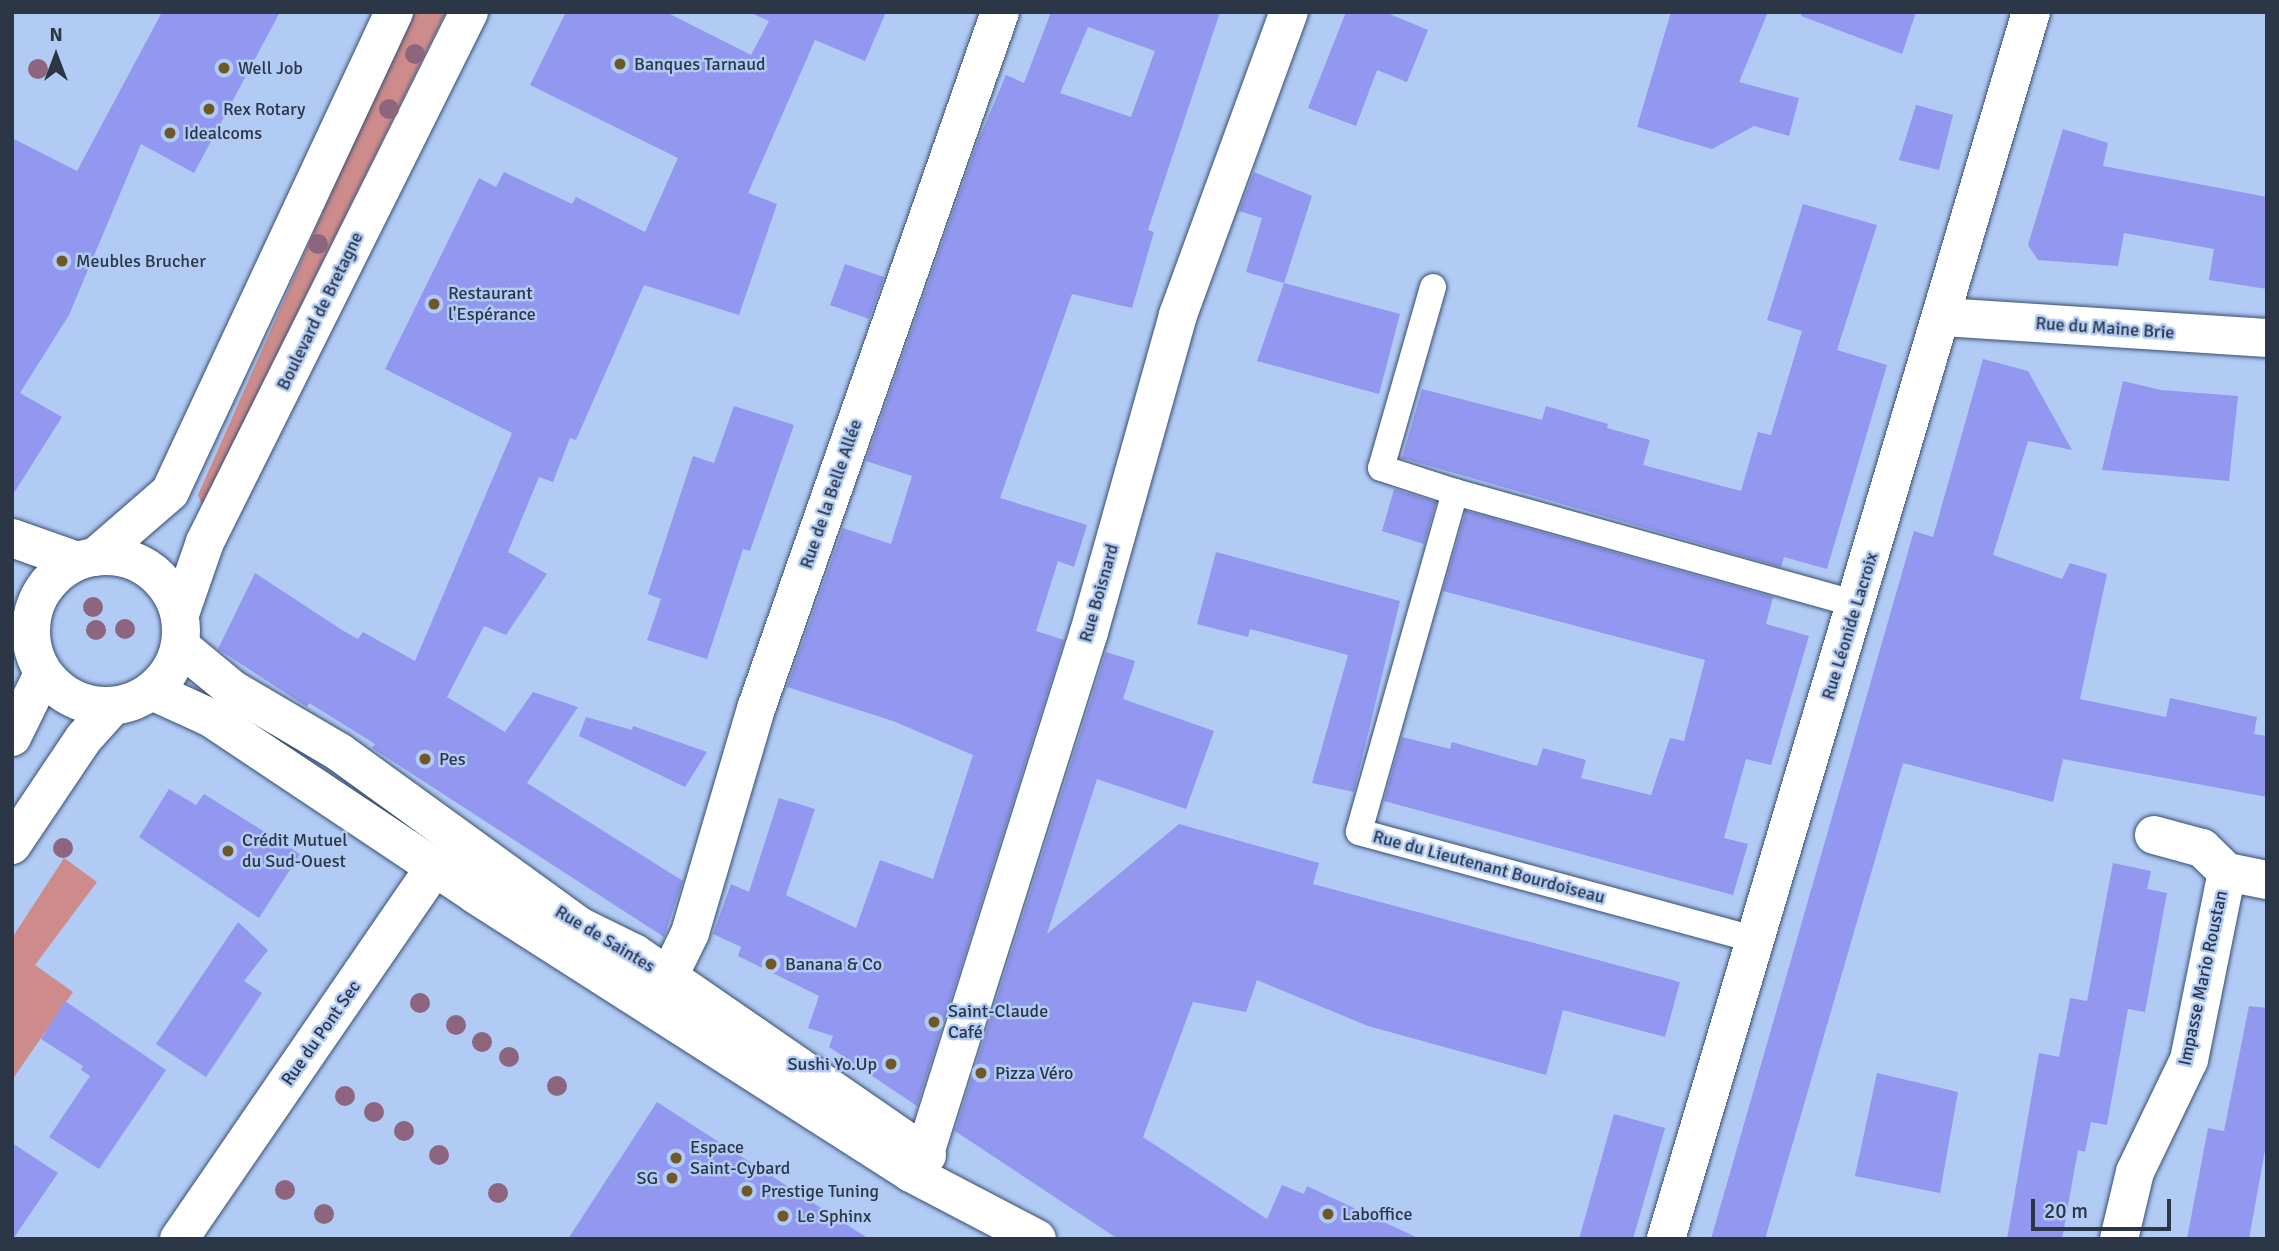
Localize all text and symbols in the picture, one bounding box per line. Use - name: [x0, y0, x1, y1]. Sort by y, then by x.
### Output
- north arrow: [21, 21, 91, 91]
- text: N: [49, 23, 63, 47]
- place label: Banques Tarnaud: [634, 53, 766, 75]
- marker: Banques Tarnaud: [612, 56, 628, 72]
- place label: Well Job: [238, 57, 303, 79]
- marker: Well Job: [216, 60, 232, 76]
- place label: Rex Rotary: [223, 98, 306, 120]
- marker: Rex Rotary: [201, 101, 217, 117]
- place label: Idealcoms: [184, 122, 262, 144]
- marker: Idealcoms: [162, 125, 178, 141]
- street label: Boulevard de Bretagne: [272, 228, 368, 394]
- place label: Meubles Brucher: [76, 250, 206, 272]
- marker: Meubles Brucher: [54, 253, 70, 269]
- place label: Restaurant l'Espérance: [448, 283, 536, 326]
- marker: Restaurant l'Espérance: [426, 296, 442, 312]
- street label: Rue du Maine Brie: [2035, 312, 2175, 344]
- street label: Rue de la Belle Allée: [795, 417, 867, 571]
- street label: Rue Boisnard: [1075, 541, 1123, 645]
- street label: Rue Léonide Lacroix: [1817, 550, 1883, 702]
- place label: Pes: [439, 748, 466, 770]
- marker: Pes: [417, 751, 433, 767]
- street label: Rue du Lieutenant Bourdoiseau: [1370, 826, 1608, 908]
- place label: Crédit Mutuel du Sud-Ouest: [242, 830, 347, 872]
- marker: Crédit Mutuel du Sud-Ouest: [220, 843, 236, 859]
- street label: Impasse Mario Roustan: [2174, 888, 2232, 1068]
- street label: Rue de Saintes: [551, 901, 659, 977]
- place label: Banana & Co: [785, 953, 882, 975]
- marker: Banana & Co: [763, 956, 779, 972]
- street label: Rue du Pont Sec: [277, 976, 365, 1090]
- place label: Saint-Claude Café: [948, 1001, 1048, 1044]
- marker: Saint-Claude Café: [926, 1014, 942, 1030]
- place label: Sushi Yo.Up: [788, 1053, 877, 1075]
- marker: Sushi Yo.Up: [883, 1056, 899, 1072]
- place label: Pizza Véro: [995, 1062, 1073, 1084]
- marker: Pizza Véro: [973, 1065, 989, 1081]
- place label: Espace Saint-Cybard: [690, 1137, 790, 1180]
- marker: Espace Saint-Cybard: [668, 1150, 684, 1166]
- place label: SG: [636, 1167, 658, 1189]
- marker: SG: [664, 1170, 680, 1186]
- place label: Prestige Tuning: [761, 1180, 879, 1202]
- marker: Prestige Tuning: [739, 1183, 755, 1199]
- scale bar: [2034, 1184, 2174, 1228]
- text: 20 m: [2044, 1198, 2088, 1224]
- place label: Laboffice: [1342, 1203, 1412, 1225]
- place label: Le Sphinx: [797, 1205, 871, 1227]
- marker: Laboffice: [1320, 1206, 1336, 1222]
- marker: Le Sphinx: [775, 1208, 791, 1224]

